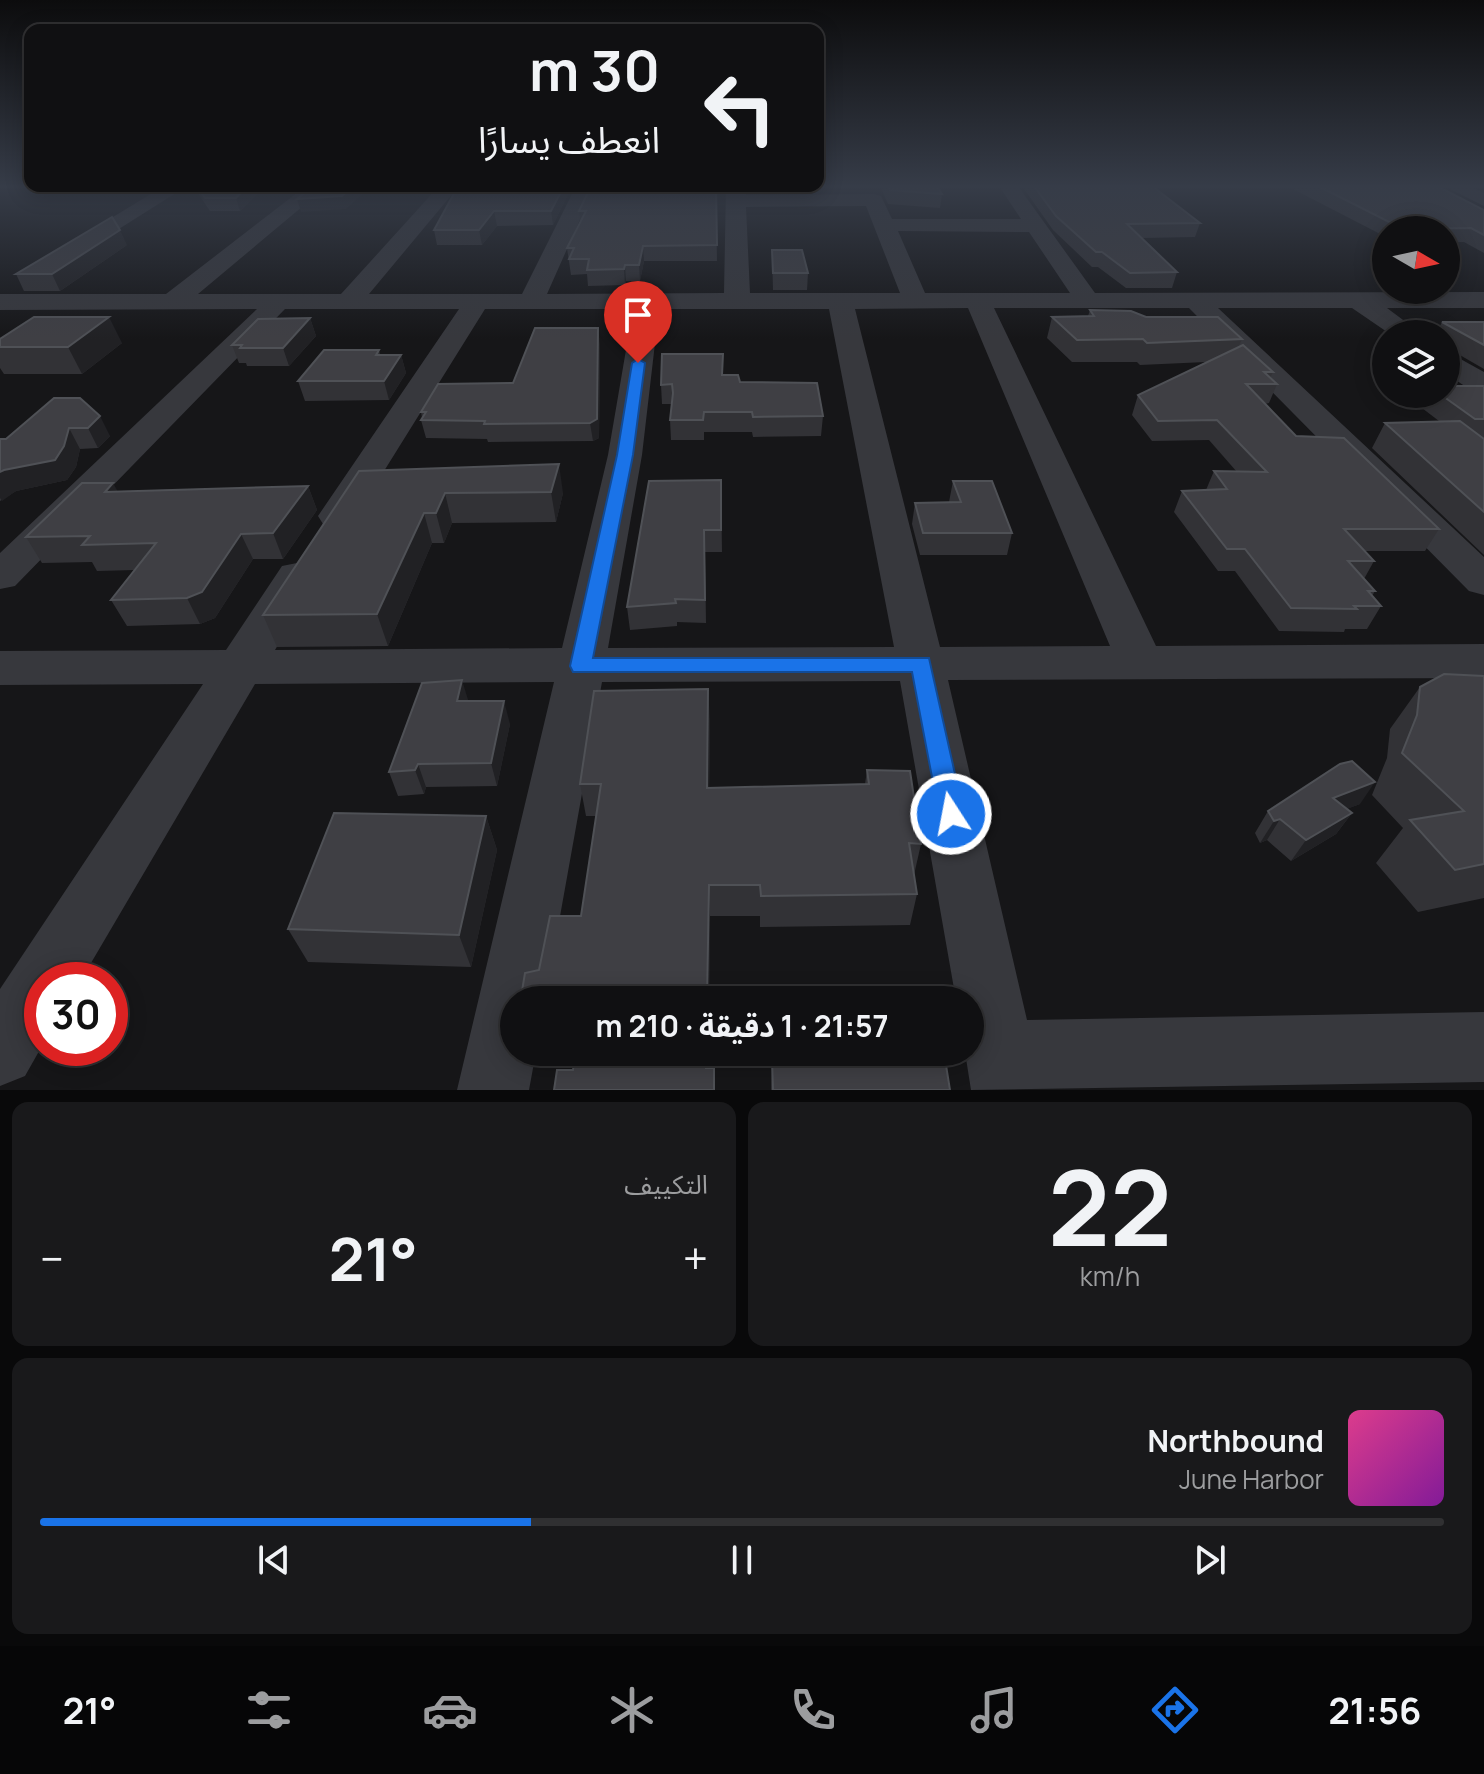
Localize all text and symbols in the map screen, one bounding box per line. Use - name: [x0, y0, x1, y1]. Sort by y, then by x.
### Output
- text: 30 m: [529, 31, 660, 108]
- icon: left: [688, 56, 792, 160]
- text: انعطف يسارًا: [478, 115, 660, 164]
- north arrow: [1372, 216, 1460, 304]
- map controls: [1372, 216, 1460, 408]
- pin: [604, 281, 672, 363]
- icon: arrive: [616, 293, 660, 337]
- button: layers: [1372, 320, 1460, 408]
- position arrow: [909, 772, 993, 856]
- speed limit sign: 30: [24, 962, 128, 1066]
- text: 21:57 · 1 دقيقة · 210 m: [595, 1005, 889, 1046]
- text: 22: [1048, 1135, 1172, 1277]
- text: التكييف: [624, 1166, 708, 1202]
- text: 21°: [329, 1217, 418, 1299]
- text: −: [40, 1228, 64, 1288]
- text: +: [683, 1228, 708, 1288]
- text: km/h: [1080, 1258, 1140, 1294]
- text: Northbound: [1147, 1420, 1324, 1461]
- text: June Harbor: [1179, 1461, 1324, 1497]
- icon: previous: [252, 1538, 296, 1582]
- icon: pause: [720, 1538, 764, 1582]
- icon: next: [1188, 1538, 1232, 1582]
- icon: filters: [241, 1682, 297, 1738]
- icon: car: [422, 1682, 478, 1738]
- icon: climate: [604, 1682, 660, 1738]
- icon: phone: [785, 1682, 841, 1738]
- icon: music: [966, 1682, 1022, 1738]
- icon: directions: [1147, 1682, 1203, 1738]
- text: 21°: [63, 1686, 116, 1735]
- text: 21:56: [1328, 1686, 1421, 1735]

